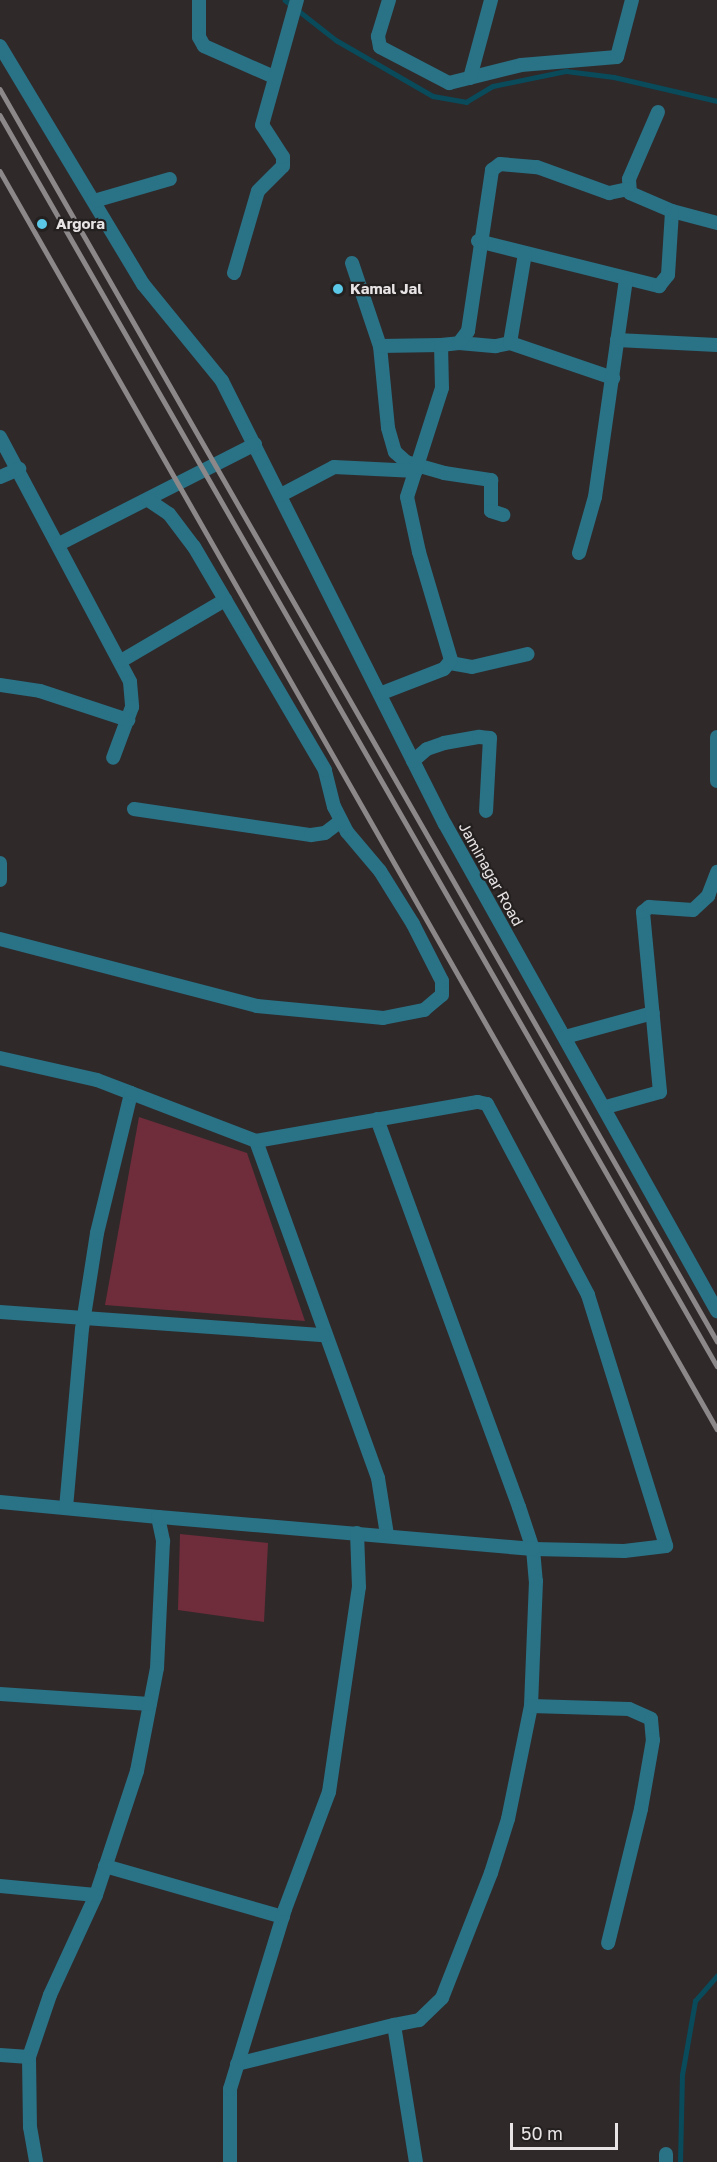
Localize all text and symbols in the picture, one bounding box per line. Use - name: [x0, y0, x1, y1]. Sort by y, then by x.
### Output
- marker: Argora: [33, 215, 51, 233]
- place label: Argora: [56, 215, 105, 233]
- place label: Kamal Jal: [350, 280, 422, 298]
- marker: Kamal Jal: [331, 282, 345, 296]
- street label: Jaminagar Road: [455, 819, 527, 929]
- scale bar: [513, 2111, 621, 2149]
- text: 50 m: [521, 2122, 563, 2144]

